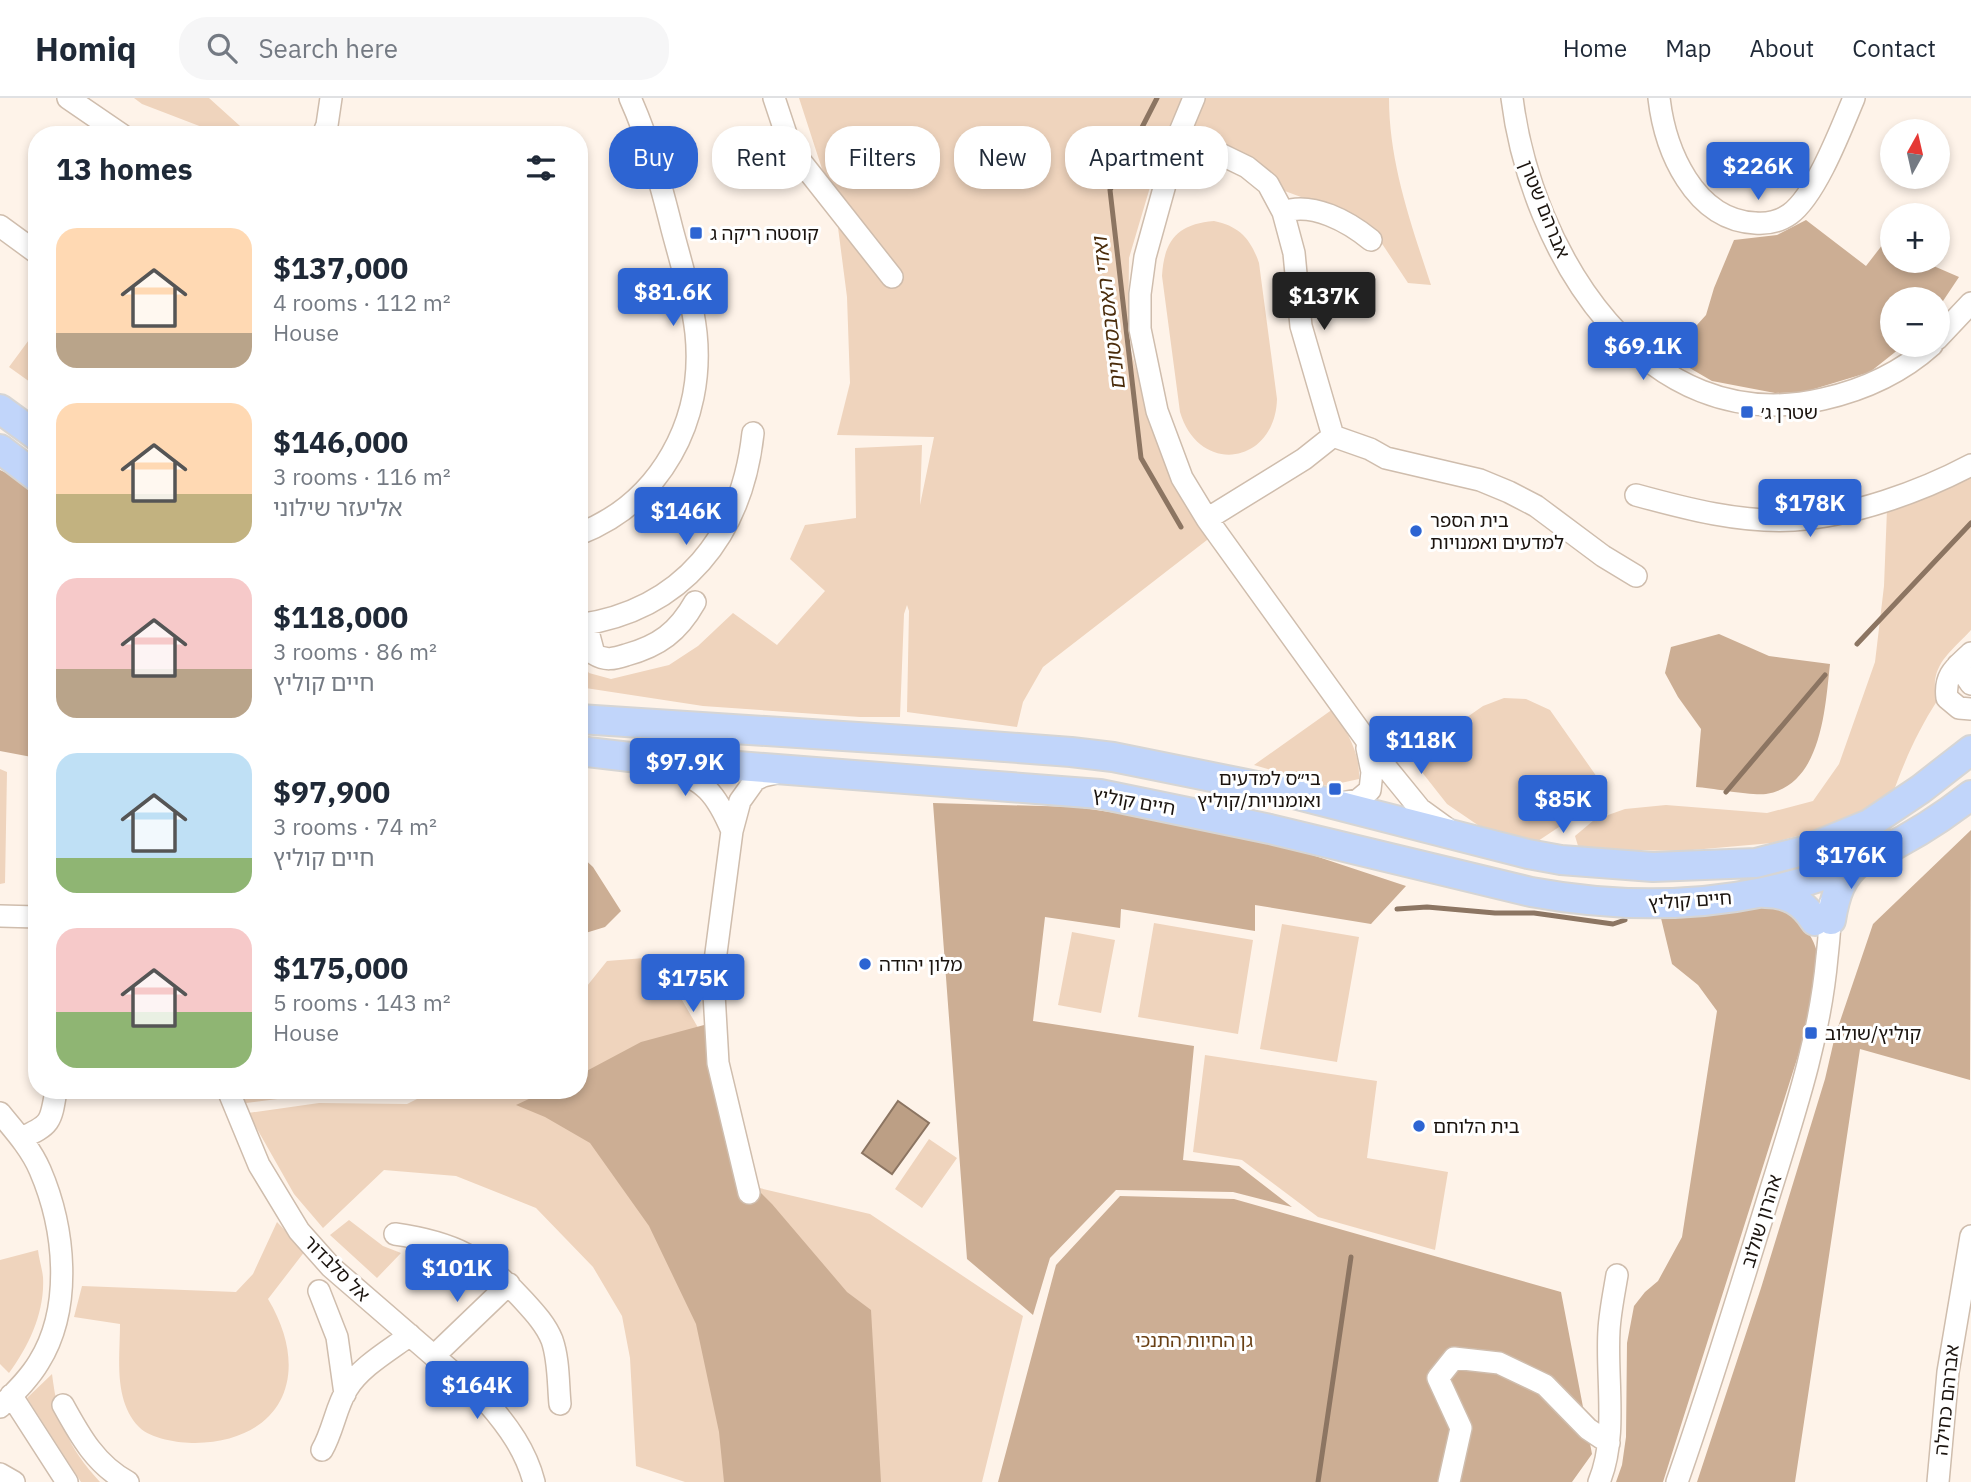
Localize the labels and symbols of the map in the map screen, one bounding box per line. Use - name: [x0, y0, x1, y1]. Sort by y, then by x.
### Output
- north arrow: [1880, 119, 1950, 189]
- pin: $226K: [1709, 142, 1807, 202]
- street label: אברהם שטרן: [1514, 157, 1576, 261]
- place label: קוסטה ריקה ג: [710, 221, 819, 245]
- marker: קוסטה ריקה ג: [688, 225, 704, 241]
- water label: ואדי האסבסטונים: [1085, 234, 1131, 392]
- pin: $81.6K: [616, 268, 730, 328]
- pin: $137K: [1275, 272, 1373, 332]
- pin: $69.1K: [1586, 322, 1700, 382]
- place label: שטרן ג׳: [1761, 400, 1818, 424]
- marker: שטרן ג׳: [1739, 404, 1755, 420]
- pin: $178K: [1761, 480, 1859, 539]
- pin: $146K: [637, 488, 735, 547]
- place label: בית הספר למדעים ואמנויות: [1430, 508, 1564, 554]
- marker: בית הספר למדעים ואמנויות: [1408, 523, 1424, 539]
- pin: $118K: [1372, 716, 1470, 776]
- pin: $97.9K: [628, 738, 742, 798]
- place label: בי״ס למדעים ואומנויות/קוליץ: [1197, 766, 1321, 812]
- pin: $85K: [1522, 776, 1604, 835]
- marker: בי״ס למדעים ואומנויות/קוליץ: [1327, 781, 1343, 797]
- street label: חיים קוליץ: [1091, 782, 1177, 820]
- pin: $176K: [1802, 832, 1900, 891]
- street label: חיים קוליץ: [1647, 885, 1733, 915]
- place label: מלון יהודה: [879, 952, 963, 976]
- pin: $175K: [644, 954, 742, 1014]
- marker: מלון יהודה: [857, 956, 873, 972]
- place label: קוליץ/שולוב: [1825, 1021, 1922, 1045]
- marker: קוליץ/שולוב: [1803, 1025, 1819, 1041]
- place label: בית הלוחם: [1433, 1114, 1520, 1138]
- marker: בית הלוחם: [1411, 1118, 1427, 1134]
- street label: אהרון שולוב: [1735, 1171, 1787, 1271]
- street label: אל סלבדור: [299, 1230, 375, 1306]
- pin: $101K: [408, 1244, 506, 1304]
- park label: גן החיות התנכי: [1135, 1328, 1253, 1352]
- street label: אברהם כחילה: [1928, 1343, 1964, 1457]
- pin: $164K: [428, 1362, 526, 1421]

